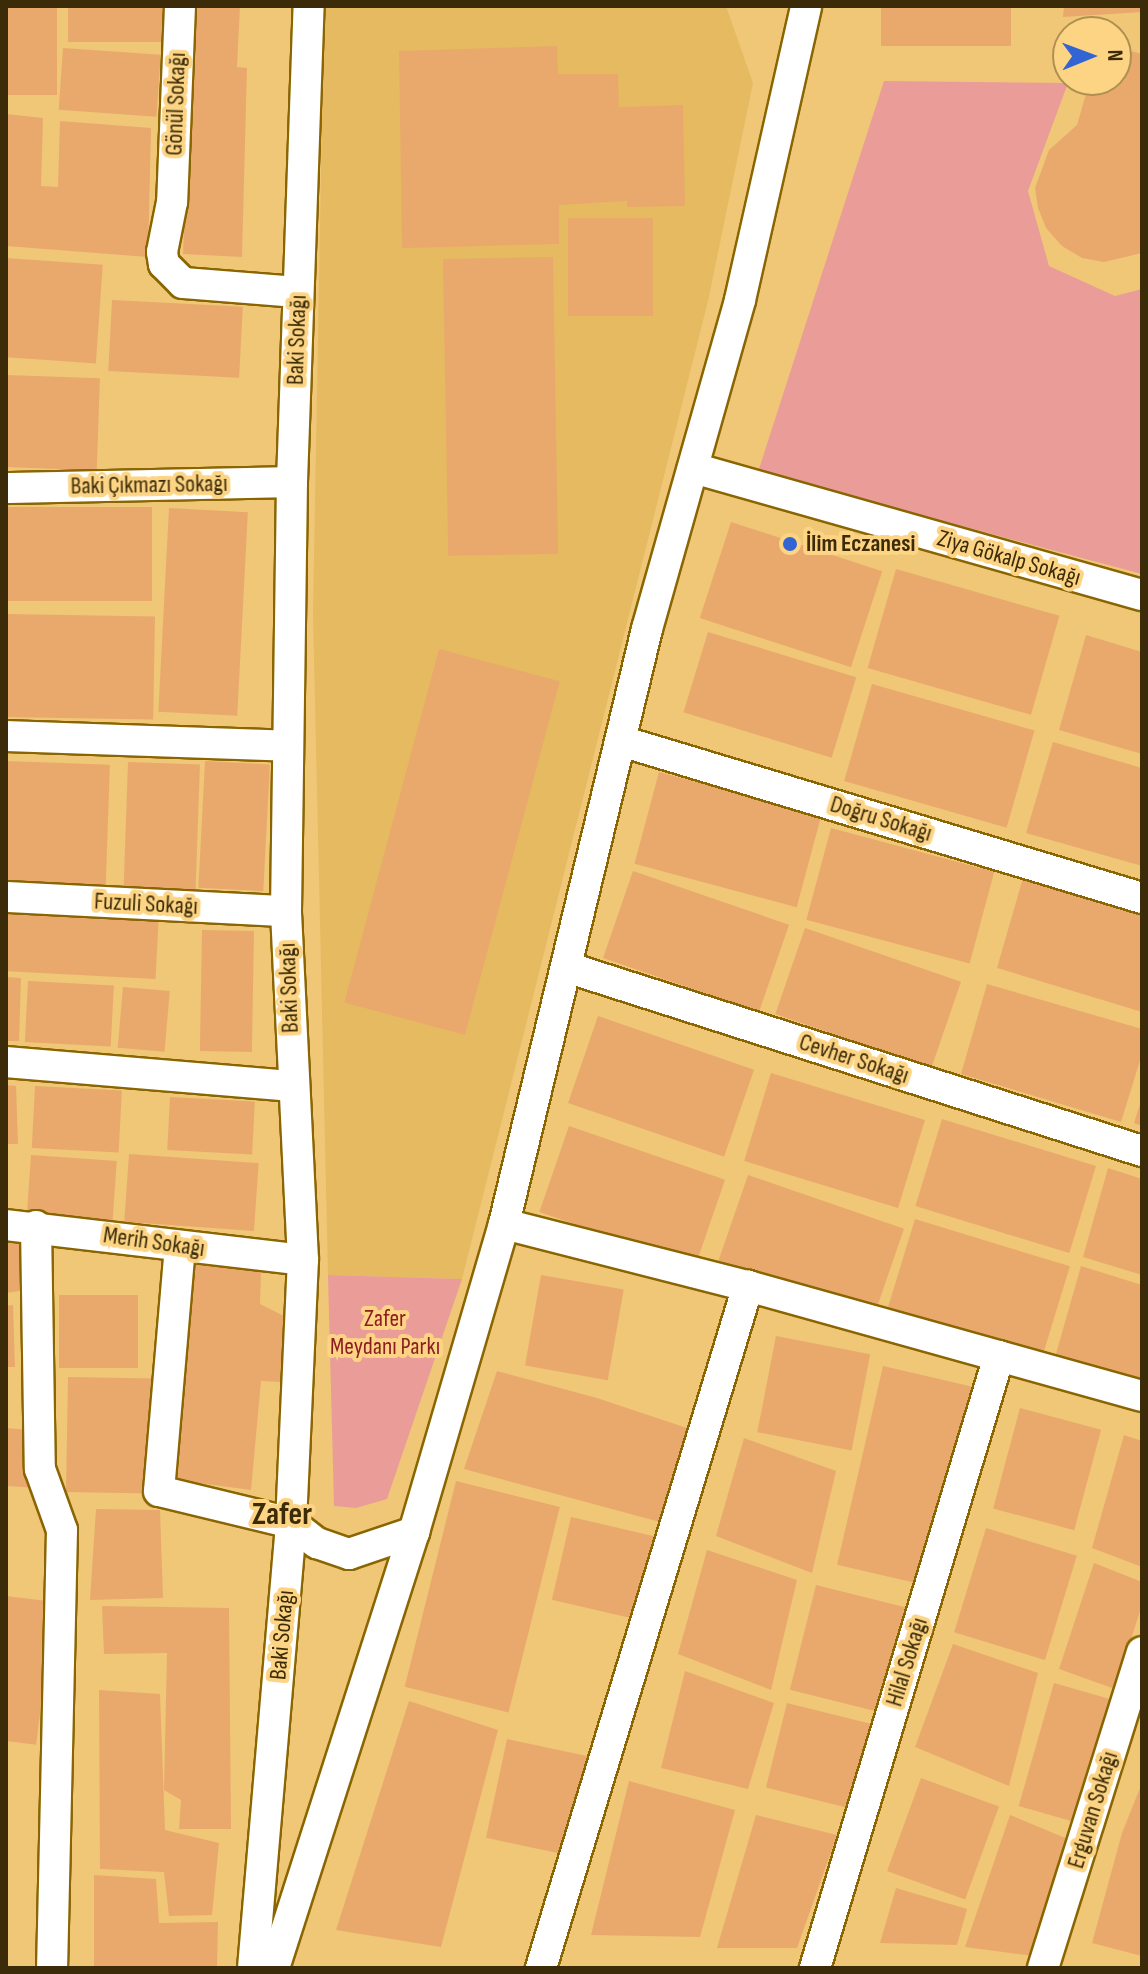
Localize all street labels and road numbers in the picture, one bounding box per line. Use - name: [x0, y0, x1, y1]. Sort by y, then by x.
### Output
- street label: Gönül Sokağı: [160, 52, 192, 156]
- street label: Baki Sokağı: [281, 294, 313, 386]
- street label: Baki Çıkmazı Sokağı: [70, 469, 228, 501]
- street label: Ziya Gökalp Sokağı: [934, 524, 1084, 592]
- street label: Doğru Sokağı: [827, 790, 935, 848]
- street label: Fuzuli Sokağı: [93, 887, 199, 921]
- street label: Baki Sokağı: [273, 942, 305, 1034]
- street label: Cevher Sokağı: [796, 1028, 912, 1090]
- street label: Merih Sokağı: [101, 1221, 207, 1263]
- street label: Baki Sokağı: [264, 1589, 300, 1681]
- street label: Hilal Sokağı: [880, 1614, 934, 1710]
- street label: Erguvan Sokağı: [1062, 1748, 1124, 1872]

